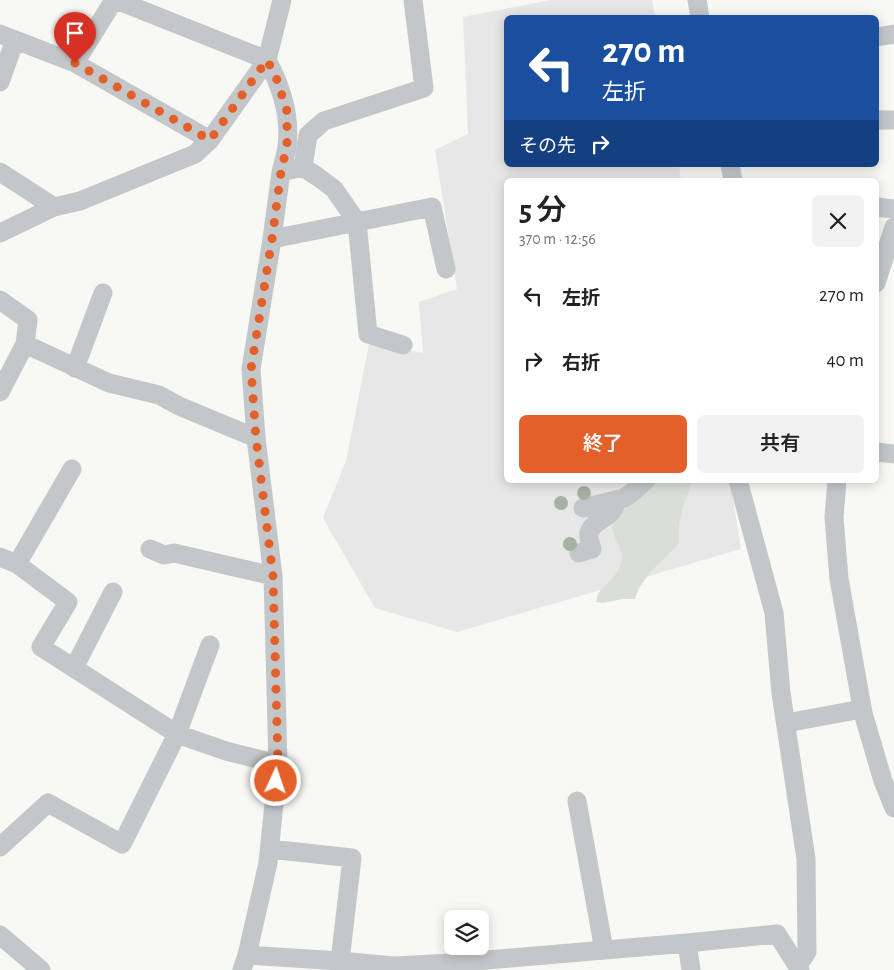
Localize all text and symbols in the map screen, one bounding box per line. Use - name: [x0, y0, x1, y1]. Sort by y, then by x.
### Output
- pin: [54, 12, 96, 63]
- icon: arrive: [61, 19, 89, 47]
- text: 270 m: [602, 34, 685, 69]
- icon: left: [519, 35, 584, 100]
- text: 左折: [602, 81, 646, 103]
- icon: right: [586, 130, 614, 158]
- text: その先: [519, 137, 576, 156]
- button: close: [812, 195, 864, 247]
- text: 5 分: [519, 196, 567, 226]
- text: 370 m · 12:56: [519, 231, 596, 247]
- icon: left: [519, 282, 547, 310]
- text: 270 m: [819, 286, 864, 305]
- text: 左折: [562, 289, 600, 308]
- icon: right: [519, 347, 547, 375]
- text: 40 m: [826, 351, 864, 370]
- text: 右折: [562, 354, 600, 373]
- button: 終了: [519, 415, 687, 473]
- button: 共有: [697, 415, 864, 473]
- position arrow: [249, 754, 301, 806]
- map controls: [444, 910, 489, 955]
- button: layers: [444, 910, 489, 955]

